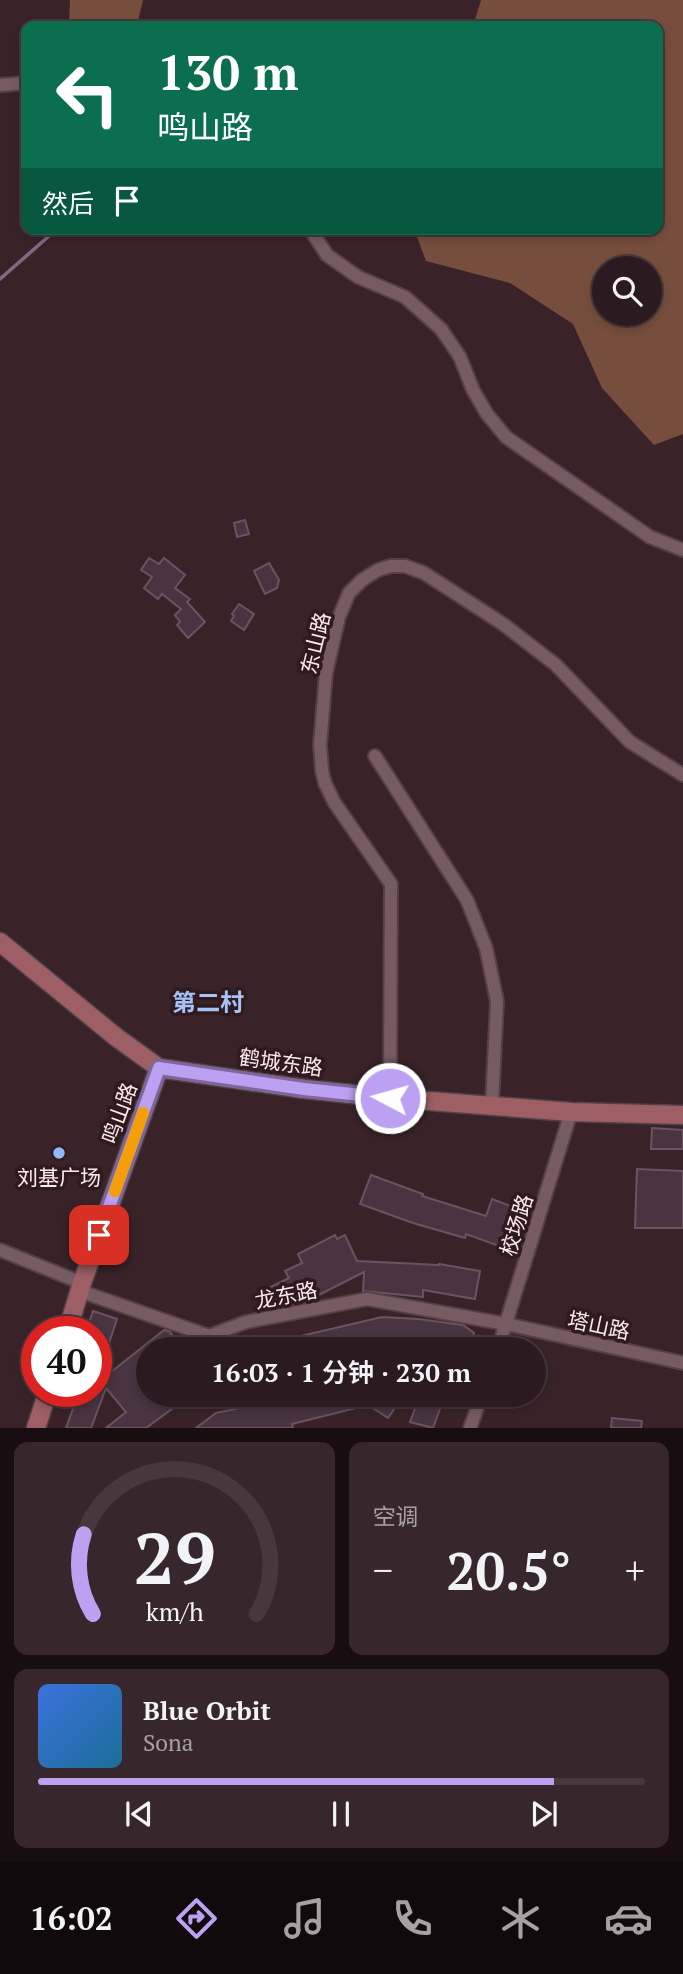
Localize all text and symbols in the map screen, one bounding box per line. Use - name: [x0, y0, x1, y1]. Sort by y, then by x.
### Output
- text: 130 m: [157, 39, 299, 104]
- icon: left: [42, 49, 133, 140]
- text: 鸣山路: [157, 106, 253, 148]
- icon: arrive: [108, 182, 146, 220]
- text: 然后: [42, 186, 94, 220]
- map controls: [592, 256, 662, 326]
- button: search: [592, 256, 662, 326]
- street label: 东山路: [294, 609, 336, 677]
- district label: 第二村: [172, 986, 244, 1018]
- street label: 鹤城东路: [237, 1042, 325, 1082]
- position arrow: [353, 1061, 427, 1135]
- street label: 鸣山路: [95, 1079, 143, 1147]
- marker: 刘基广场: [51, 1145, 67, 1161]
- place label: 刘基广场: [17, 1163, 101, 1191]
- street label: 校场路: [493, 1191, 539, 1259]
- pin: [69, 1205, 129, 1265]
- icon: arrive: [80, 1216, 118, 1254]
- street label: 龙东路: [252, 1275, 320, 1315]
- street label: 塔山路: [565, 1305, 633, 1345]
- speed limit sign: 40: [21, 1316, 112, 1407]
- text: 16:03 · 1 分钟 · 230 m: [211, 1355, 471, 1389]
- text: 空调: [373, 1501, 419, 1532]
- text: 29: [133, 1509, 215, 1606]
- text: 20.5°: [446, 1536, 571, 1605]
- text: −: [373, 1545, 393, 1595]
- text: +: [625, 1545, 645, 1595]
- text: km/h: [145, 1595, 203, 1628]
- text: Blue Orbit: [143, 1693, 271, 1727]
- text: Sona: [143, 1727, 193, 1758]
- icon: previous: [120, 1795, 158, 1833]
- icon: pause: [322, 1795, 360, 1833]
- icon: next: [525, 1795, 563, 1833]
- icon: directions: [172, 1894, 221, 1943]
- icon: music: [280, 1894, 329, 1943]
- icon: phone: [388, 1894, 437, 1943]
- icon: climate: [496, 1894, 545, 1943]
- icon: car: [604, 1894, 653, 1943]
- text: 16:02: [30, 1897, 113, 1939]

